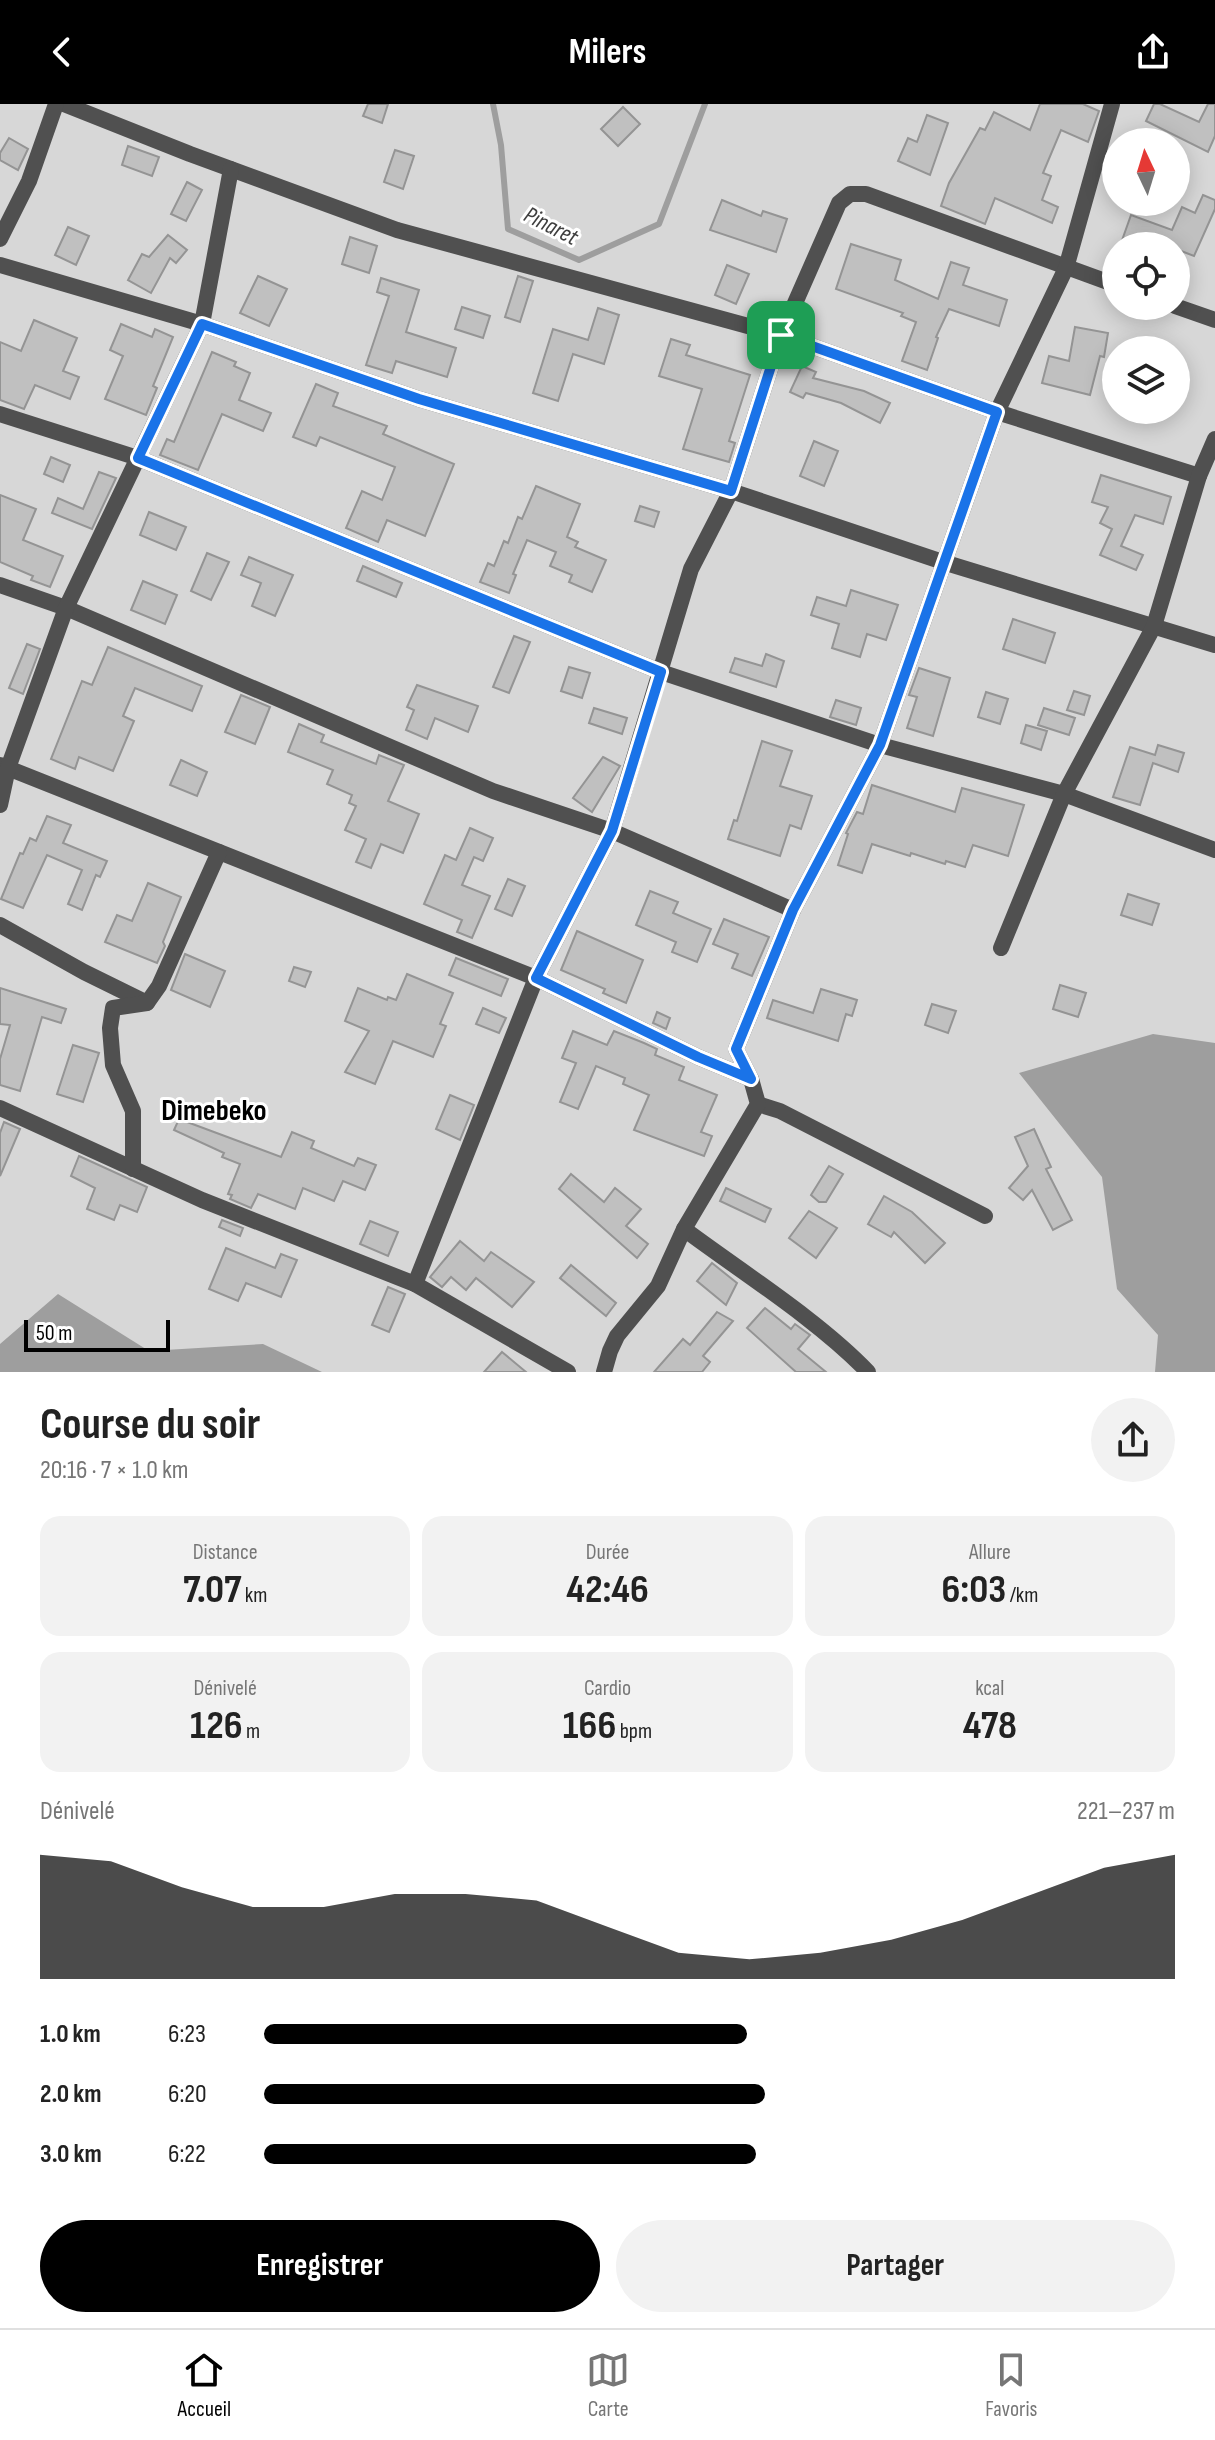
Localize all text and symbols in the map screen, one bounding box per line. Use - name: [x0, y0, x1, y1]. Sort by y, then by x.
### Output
- icon: back: [40, 30, 84, 74]
- icon: share: [1131, 30, 1175, 74]
- text: Milers: [569, 31, 646, 74]
- north arrow: [1102, 128, 1190, 216]
- map controls: [1102, 128, 1190, 424]
- water label: Pinaret: [519, 200, 584, 252]
- button: locate: [1102, 232, 1190, 320]
- pin: [747, 301, 815, 369]
- icon: arrive: [759, 313, 803, 357]
- button: layers: [1102, 336, 1190, 424]
- district label: Dimebeko: [161, 1093, 267, 1129]
- scale bar: [24, 1316, 170, 1352]
- text: 50 m: [36, 1320, 72, 1347]
- text: Course du soir: [40, 1398, 260, 1451]
- button: share: [1091, 1398, 1175, 1482]
- text: 20:16 · 7 × 1.0 km: [40, 1455, 189, 1486]
- text: Distance: [193, 1539, 258, 1566]
- text: Durée: [586, 1539, 629, 1566]
- text: Allure: [969, 1539, 1011, 1566]
- text: 7.07: [183, 1566, 241, 1614]
- text: 42:46: [566, 1566, 649, 1614]
- text: 6:03: [941, 1566, 1006, 1614]
- text: km: [241, 1582, 267, 1609]
- text: /km: [1006, 1582, 1038, 1609]
- text: Dénivelé: [194, 1675, 257, 1702]
- text: Cardio: [584, 1675, 631, 1702]
- text: kcal: [975, 1675, 1004, 1702]
- text: 126: [190, 1702, 243, 1750]
- text: 166: [563, 1702, 616, 1750]
- text: 478: [963, 1702, 1017, 1750]
- text: m: [243, 1718, 260, 1745]
- text: bpm: [616, 1718, 652, 1745]
- text: Dénivelé: [40, 1796, 115, 1827]
- text: 221–237 m: [1077, 1796, 1175, 1827]
- text: 1.0 km: [40, 2019, 101, 2050]
- text: 6:23: [168, 2019, 206, 2050]
- text: 2.0 km: [40, 2079, 101, 2110]
- text: 6:20: [168, 2079, 207, 2110]
- text: 3.0 km: [40, 2139, 102, 2170]
- text: 6:22: [168, 2139, 206, 2170]
- button: Enregistrer: [40, 2220, 600, 2312]
- button: Partager: [616, 2220, 1175, 2312]
- tab: Accueil: [178, 2348, 231, 2423]
- tab: Carte: [586, 2348, 630, 2423]
- tab: Favoris: [985, 2348, 1037, 2423]

